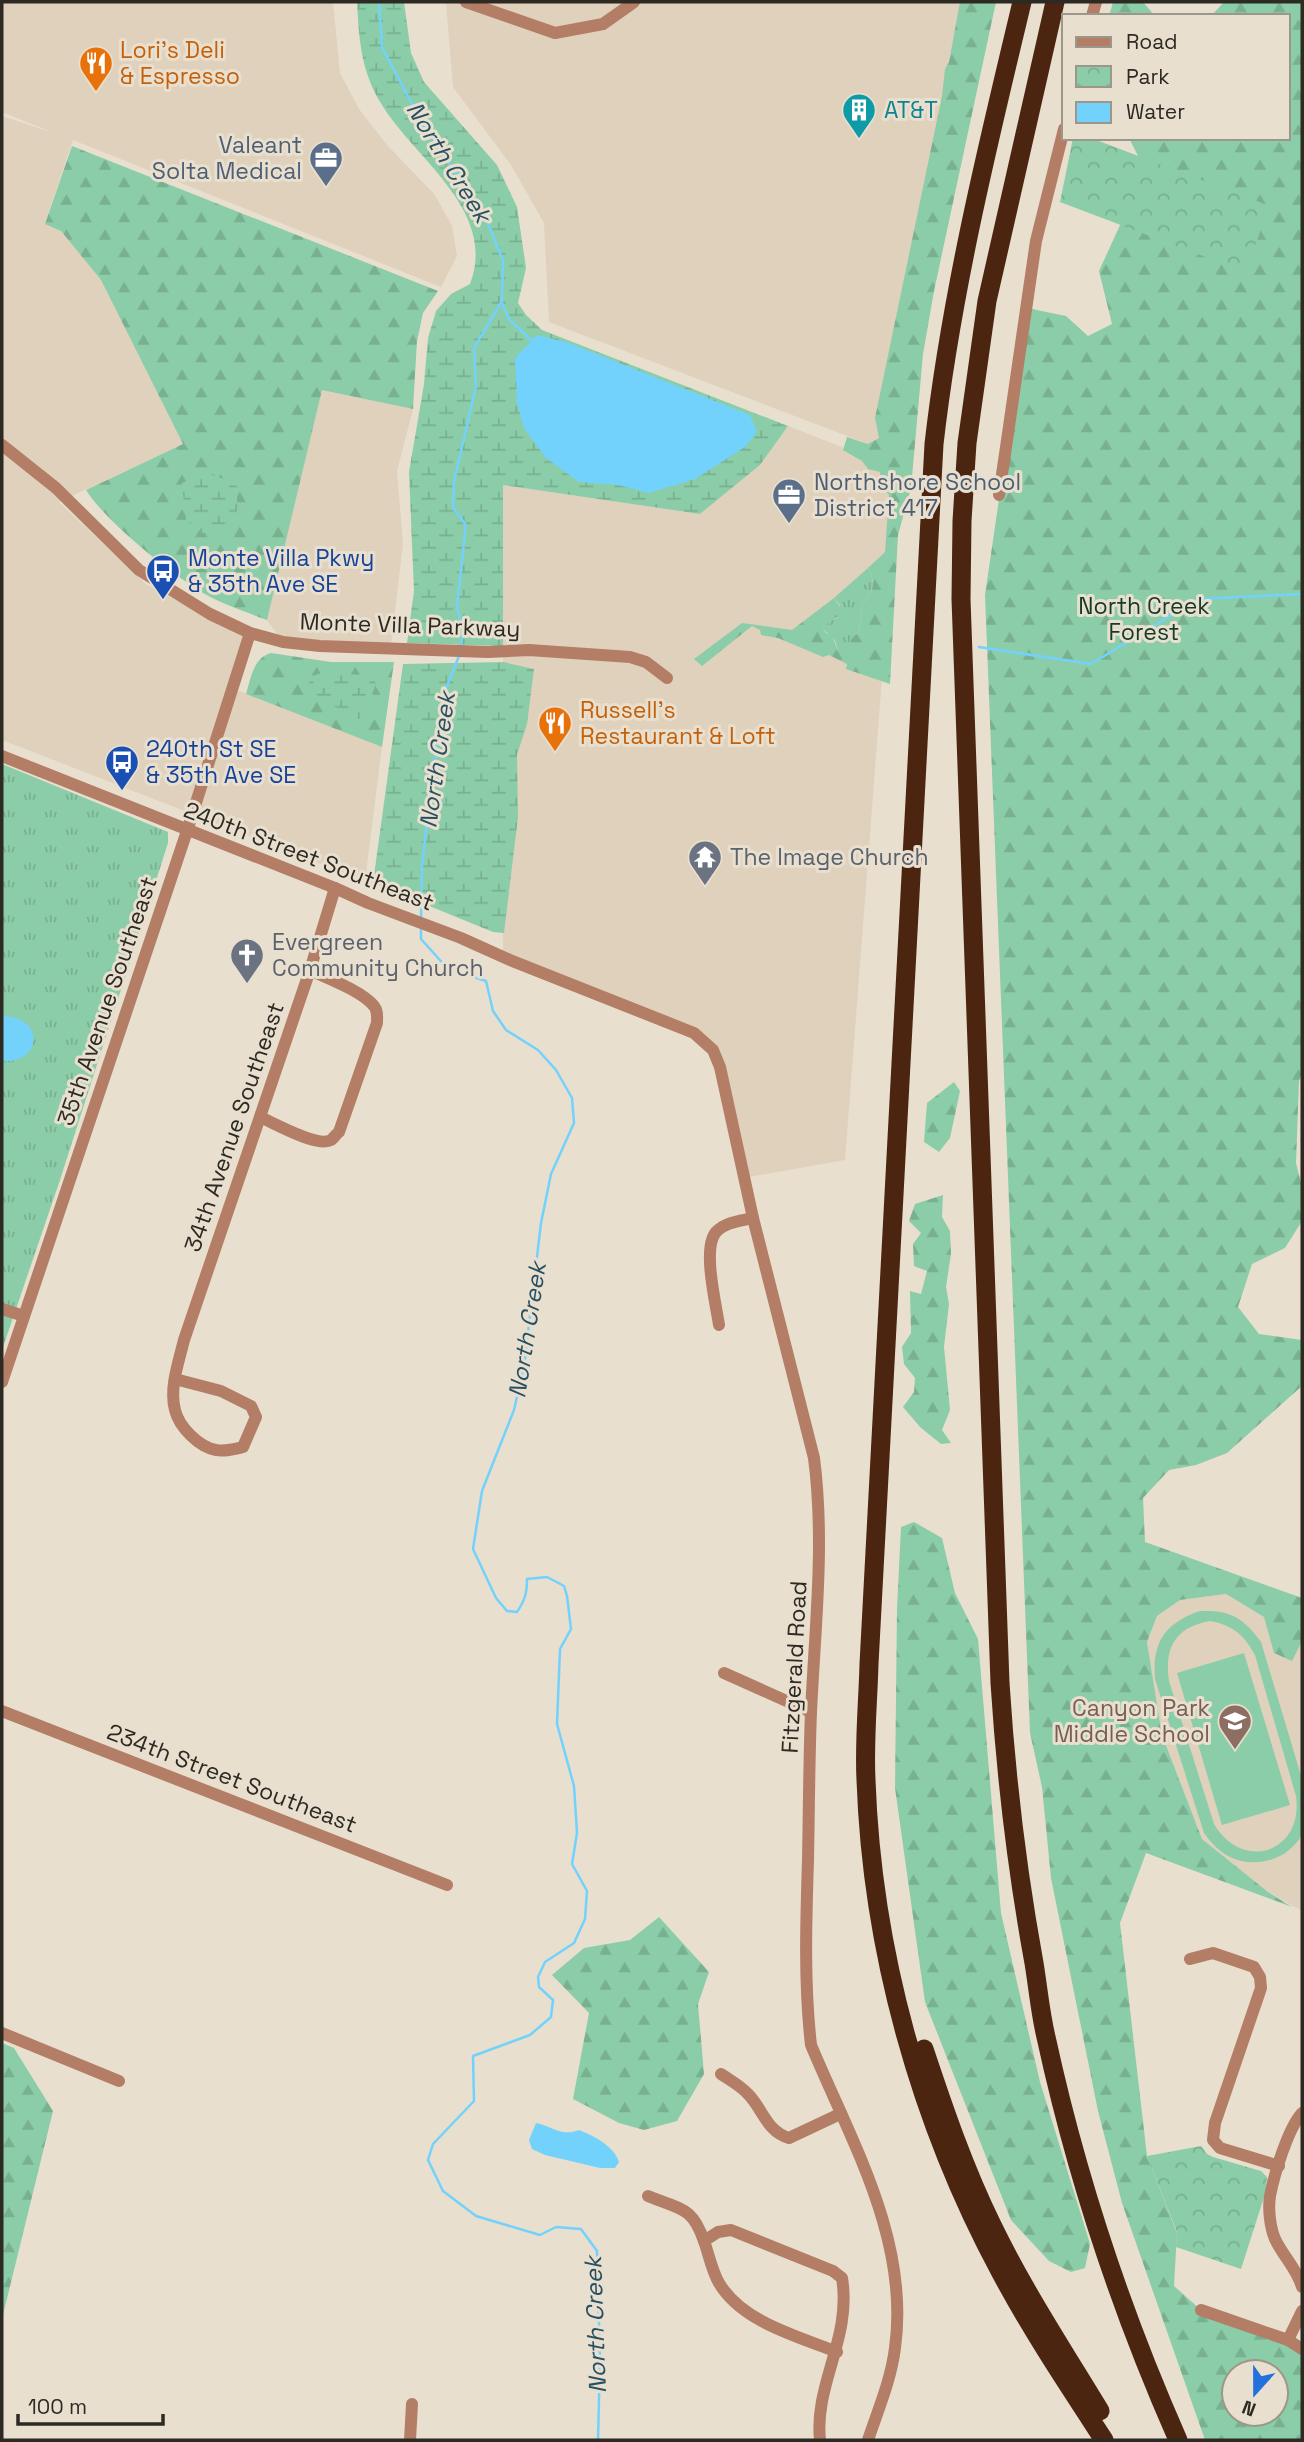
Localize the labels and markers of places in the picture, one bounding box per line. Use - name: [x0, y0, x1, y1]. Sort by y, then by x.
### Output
- place label: Lori's Deli & Espresso: [120, 35, 240, 91]
- restaurant icon: Lori's Deli & Espresso: [77, 44, 115, 93]
- building icon: AT&T: [840, 91, 878, 140]
- place label: AT&T: [884, 95, 938, 125]
- place label: Valeant Solta Medical: [152, 130, 302, 186]
- office icon: Valeant Solta Medical: [307, 139, 345, 188]
- place label: Northshore School District 417: [814, 467, 1021, 523]
- office icon: Northshore School District 417: [770, 476, 808, 525]
- place label: Monte Villa Pkwy & 35th Ave SE: [188, 543, 374, 599]
- bus stop icon: Monte Villa Pkwy & 35th Ave SE: [144, 552, 182, 601]
- place label: Russell's Restaurant & Loft: [580, 695, 776, 751]
- restaurant icon: Russell's Restaurant & Loft: [536, 704, 574, 753]
- place label: 240th St SE & 35th Ave SE: [146, 734, 296, 790]
- bus stop icon: 240th St SE & 35th Ave SE: [103, 743, 141, 792]
- temple icon: The Image Church: [686, 838, 724, 887]
- place label: The Image Church: [730, 842, 929, 872]
- place label: Evergreen Community Church: [272, 927, 484, 983]
- church icon: Evergreen Community Church: [228, 936, 266, 985]
- place label: Canyon Park Middle School: [1054, 1693, 1210, 1749]
- school or university icon: Canyon Park Middle School: [1216, 1702, 1254, 1751]

